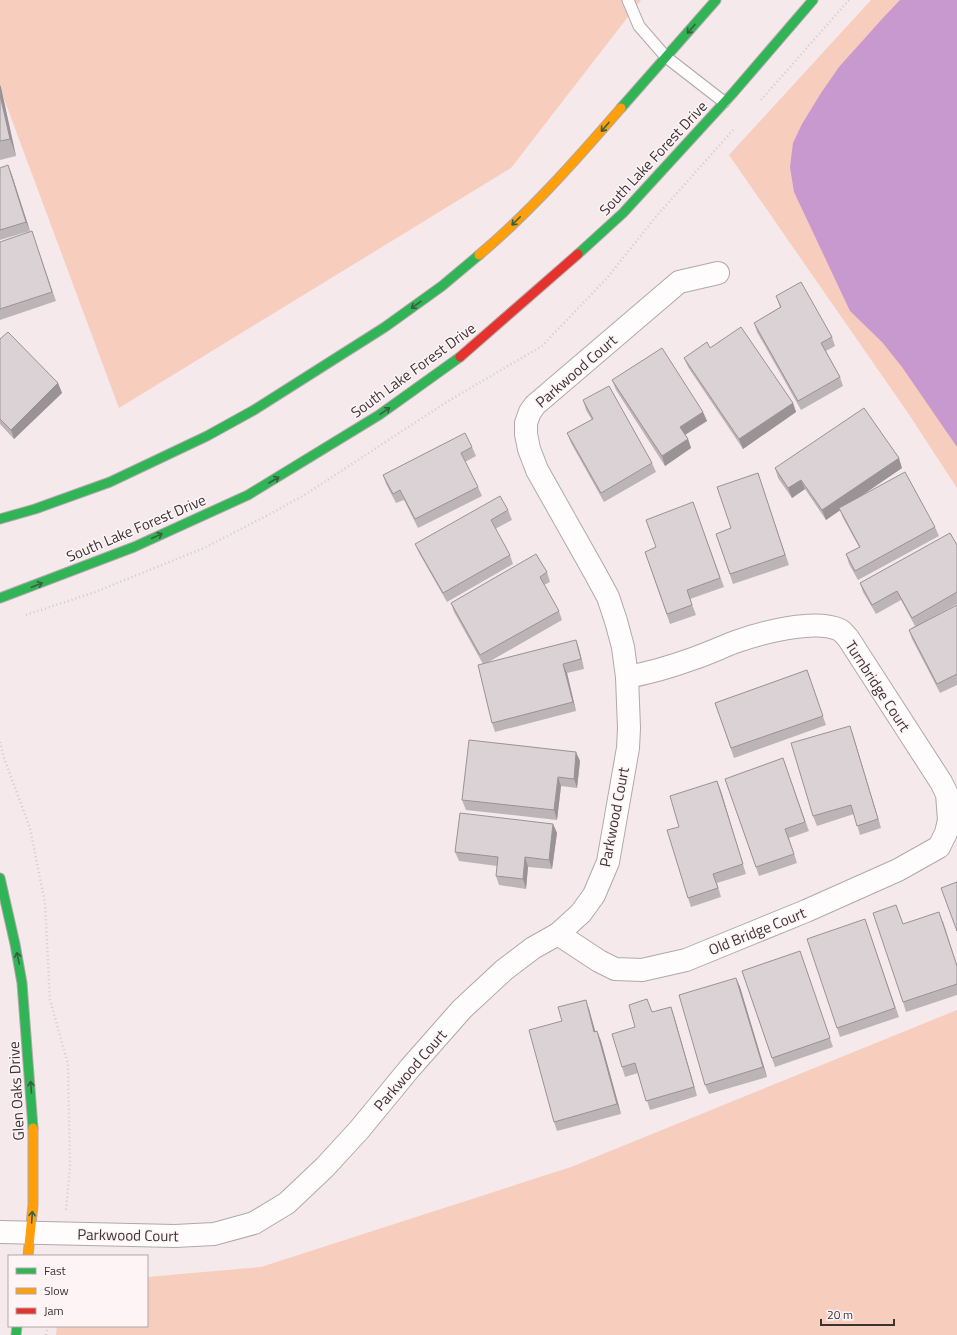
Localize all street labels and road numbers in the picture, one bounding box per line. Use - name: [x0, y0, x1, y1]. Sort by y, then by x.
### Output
- street label: South Lake Forest Drive: [594, 95, 712, 221]
- street label: South Lake Forest Drive: [346, 317, 480, 423]
- street label: Parkwood Court: [530, 329, 622, 413]
- street label: South Lake Forest Drive: [63, 488, 209, 568]
- street label: Turnbridge Court: [840, 636, 917, 737]
- street label: Parkwood Court: [593, 764, 635, 869]
- street label: Old Bridge Court: [705, 901, 810, 961]
- street label: Parkwood Court: [368, 1024, 452, 1116]
- street label: Glen Oaks Drive: [2, 1041, 30, 1141]
- street label: Parkwood Court: [77, 1223, 180, 1247]

